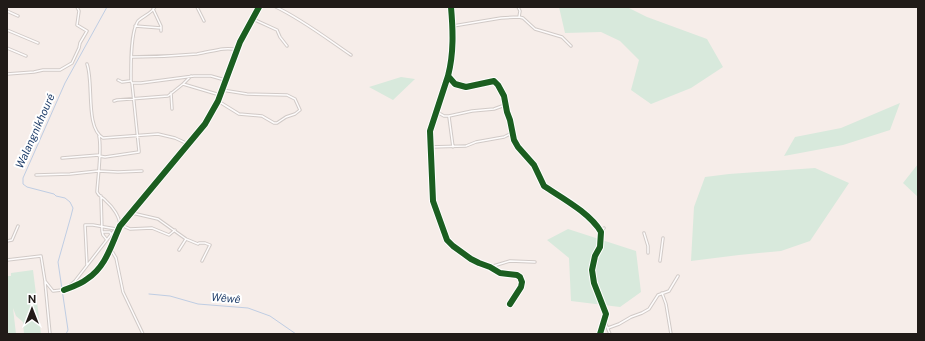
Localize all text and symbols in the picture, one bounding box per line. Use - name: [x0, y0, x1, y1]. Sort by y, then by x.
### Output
- water label: Walangnikhouré: [13, 92, 57, 170]
- north arrow: [12, 289, 52, 329]
- water label: Wêwê: [211, 291, 241, 305]
- text: N: [28, 293, 36, 305]

